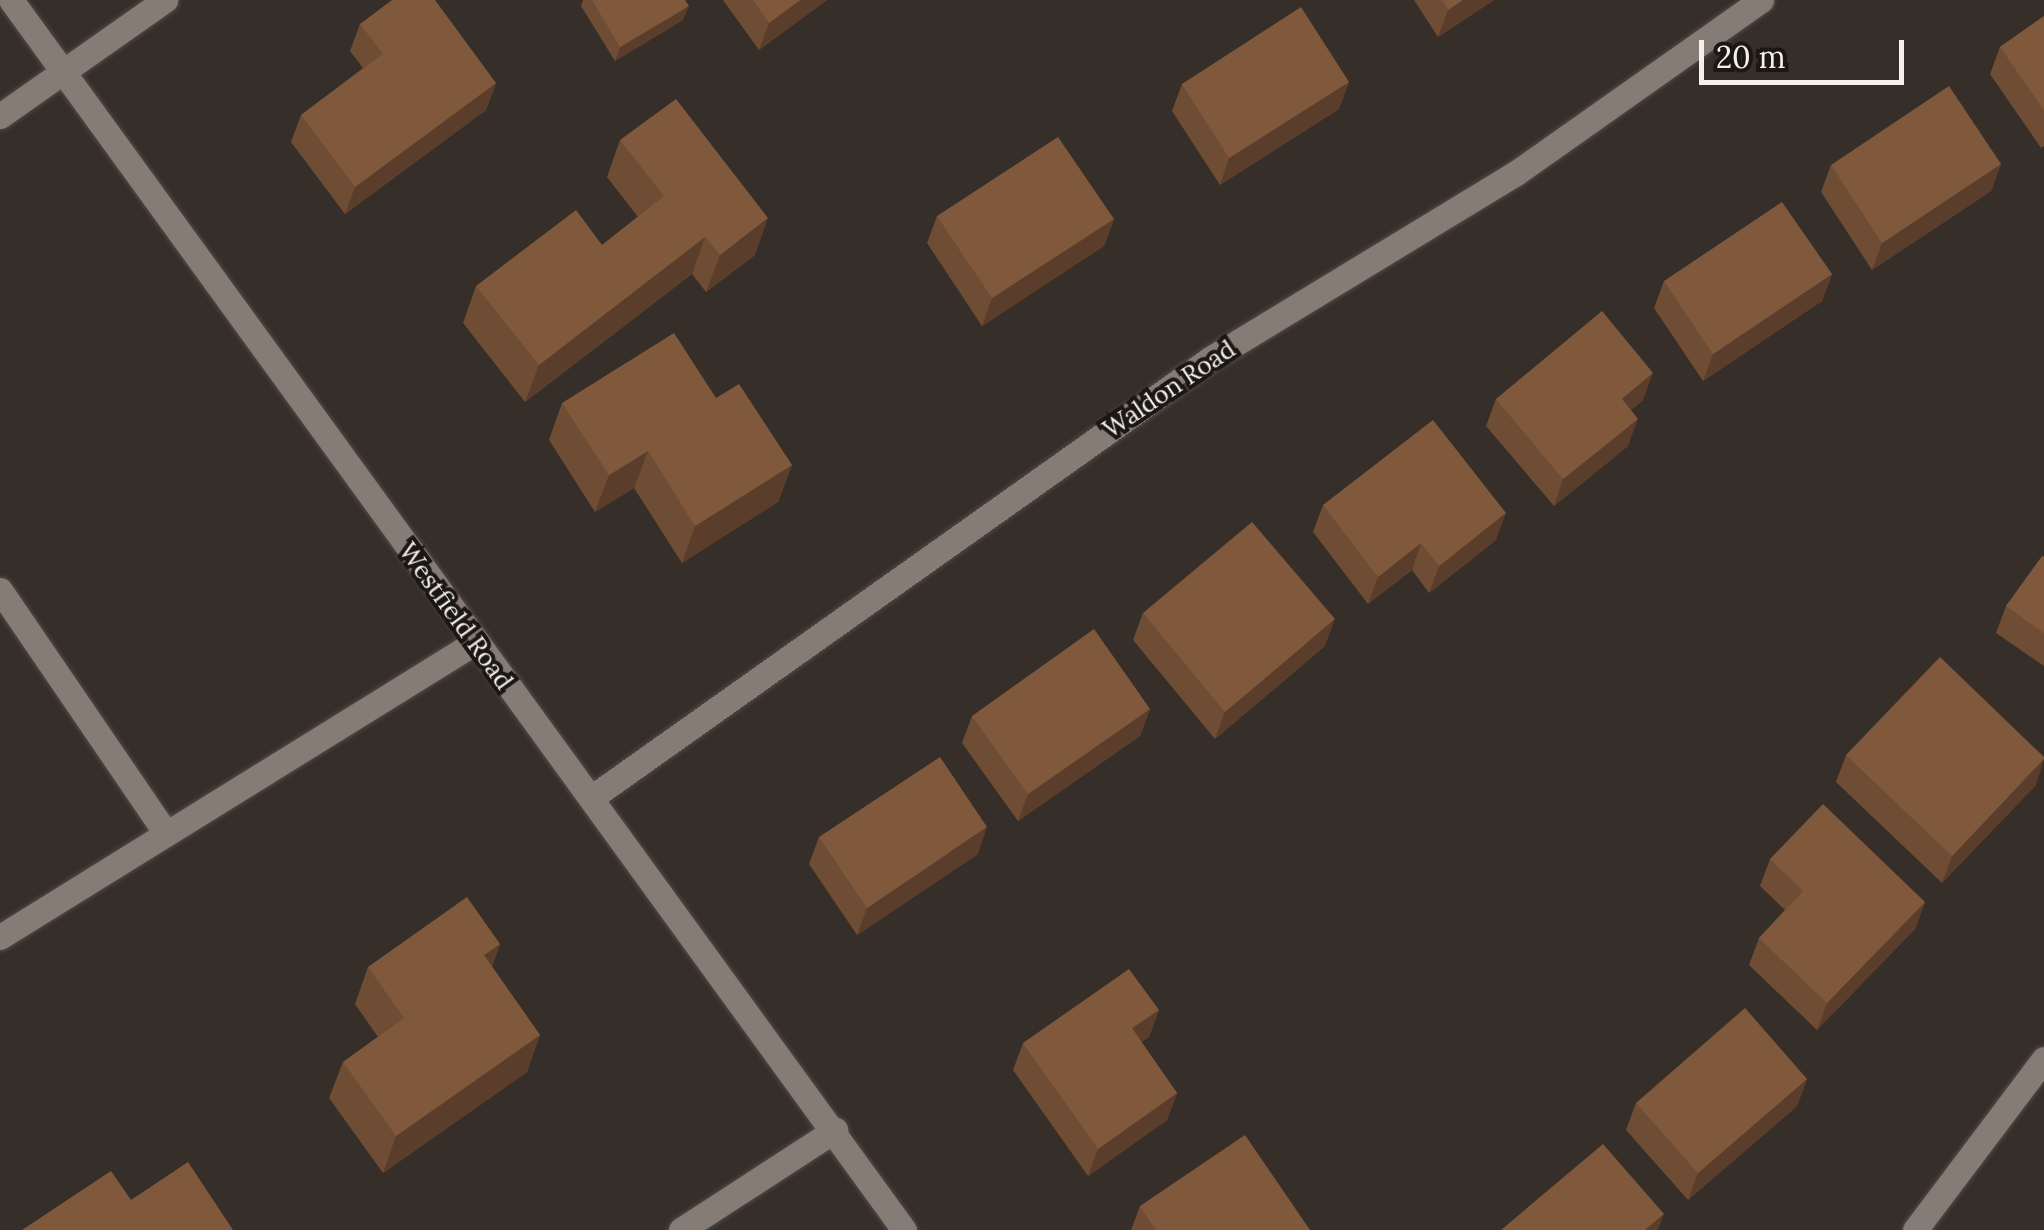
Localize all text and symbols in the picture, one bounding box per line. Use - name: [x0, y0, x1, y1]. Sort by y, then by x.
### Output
- scale bar: [1704, 20, 1909, 82]
- text: 20 m: [1716, 38, 1785, 76]
- street label: Waldon Road: [1097, 334, 1241, 444]
- street label: Westfield Road: [393, 537, 519, 695]

